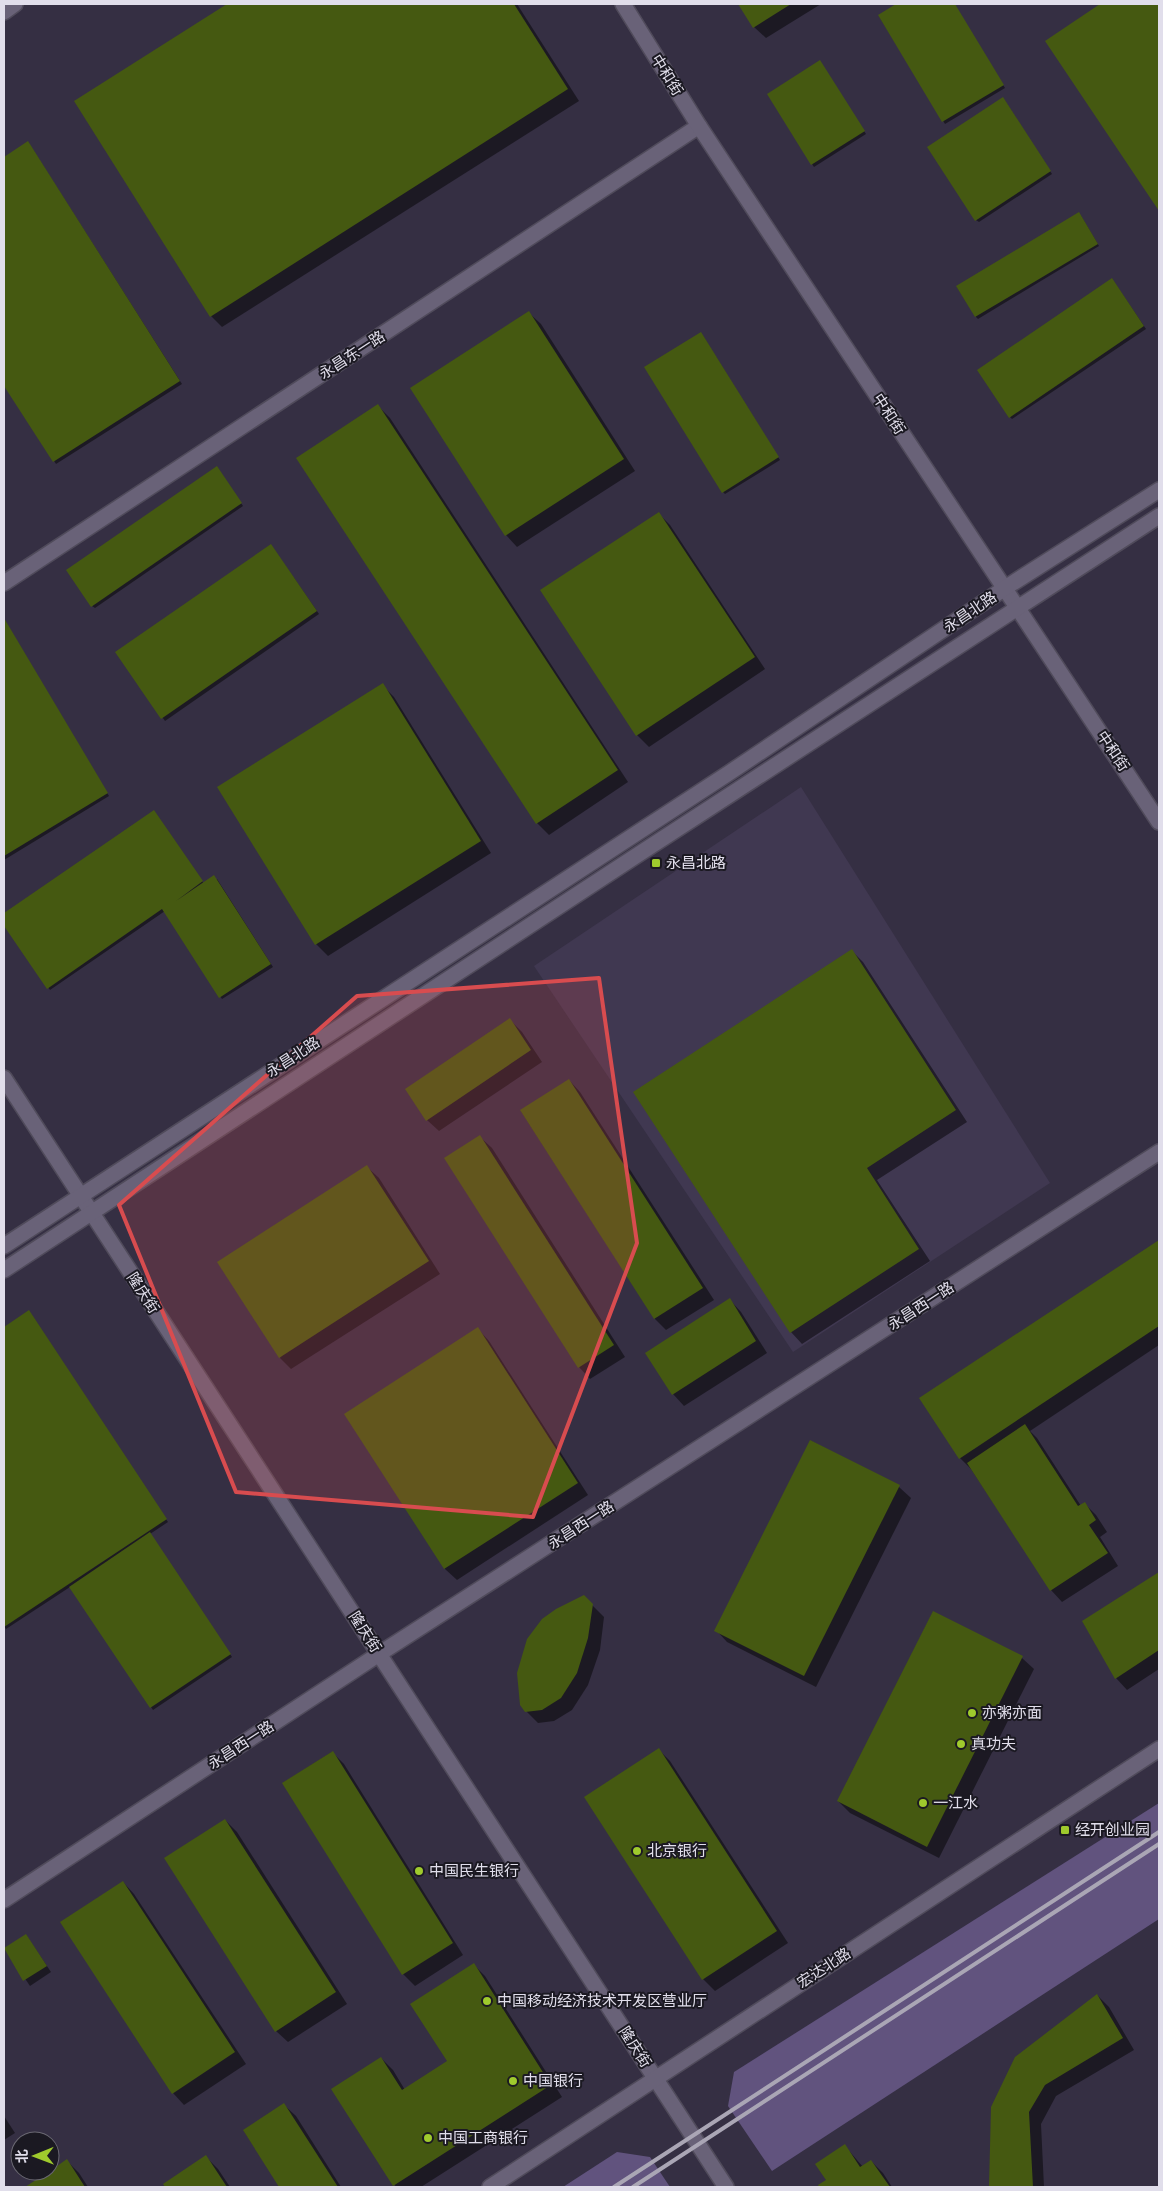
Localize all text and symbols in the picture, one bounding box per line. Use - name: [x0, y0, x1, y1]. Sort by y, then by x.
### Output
- street label: 中和街: [647, 51, 687, 99]
- street label: 永昌东一路: [316, 327, 388, 383]
- street label: 中和街: [869, 390, 909, 438]
- street label: 永昌北路: [940, 588, 1000, 636]
- street label: 中和街: [1093, 727, 1133, 775]
- place label: 永昌北路: [666, 854, 726, 872]
- marker: 永昌北路: [650, 857, 662, 869]
- street label: 永昌北路: [263, 1033, 323, 1081]
- street label: 隆庆街: [123, 1269, 163, 1317]
- street label: 永昌西一路: [885, 1278, 957, 1334]
- street label: 永昌西一路: [545, 1497, 617, 1553]
- street label: 隆庆街: [345, 1608, 385, 1656]
- place label: 亦粥亦面: [982, 1704, 1042, 1722]
- marker: 亦粥亦面: [966, 1707, 978, 1719]
- street label: 永昌西一路: [205, 1717, 277, 1773]
- place label: 真功夫: [971, 1735, 1016, 1753]
- marker: 真功夫: [955, 1738, 967, 1750]
- place label: 一江水: [933, 1794, 978, 1812]
- marker: 一江水: [917, 1797, 929, 1809]
- place label: 经开创业园: [1075, 1821, 1150, 1839]
- marker: 经开创业园: [1059, 1824, 1071, 1836]
- place label: 北京银行: [647, 1842, 707, 1860]
- marker: 北京银行: [631, 1845, 643, 1857]
- place label: 中国民生银行: [429, 1862, 519, 1880]
- marker: 中国民生银行: [413, 1865, 425, 1877]
- street label: 宏达北路: [794, 1944, 854, 1992]
- place label: 中国移动经济技术开发区营业厅: [497, 1992, 707, 2010]
- marker: 中国移动经济技术开发区营业厅: [481, 1995, 493, 2007]
- street label: 隆庆街: [615, 2023, 655, 2071]
- place label: 中国银行: [523, 2072, 583, 2090]
- marker: 中国银行: [507, 2075, 519, 2087]
- place label: 中国工商银行: [438, 2129, 528, 2147]
- north arrow: [10, 2131, 60, 2181]
- marker: 中国工商银行: [422, 2132, 434, 2144]
- text: 北: [14, 2149, 30, 2163]

